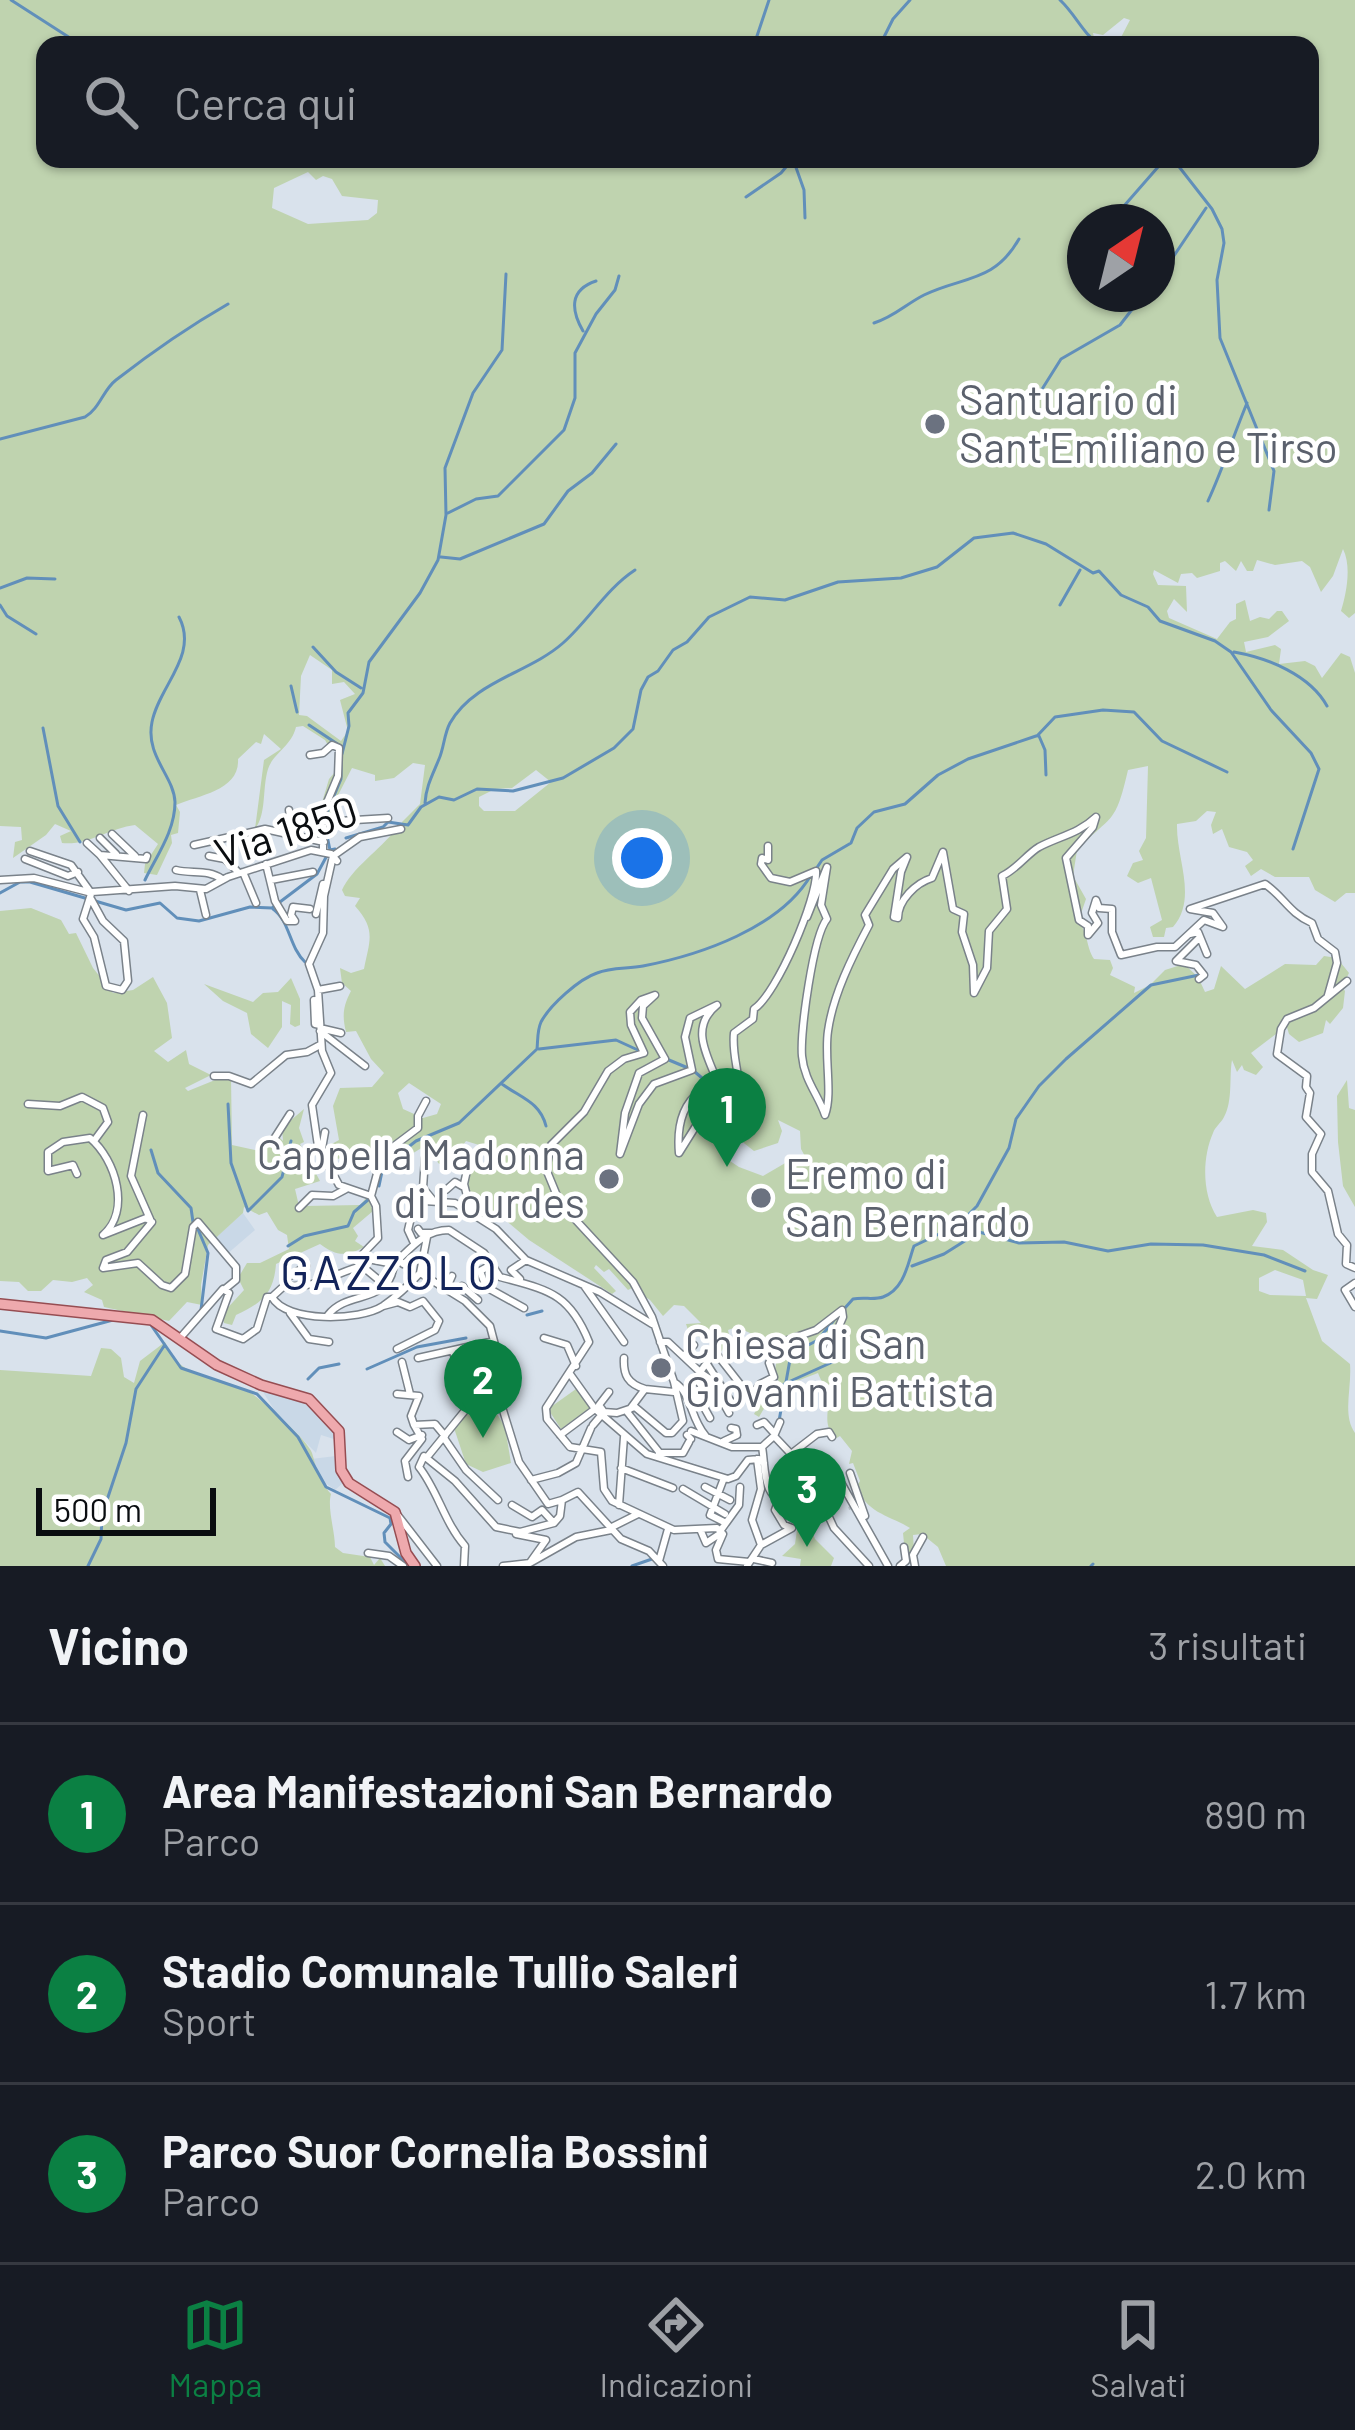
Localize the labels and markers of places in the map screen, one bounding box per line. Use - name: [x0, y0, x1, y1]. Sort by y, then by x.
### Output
- place label: Santuario di Sant'Emiliano e Tirso: [959, 373, 1338, 471]
- marker: Santuario di Sant'Emiliano e Tirso: [922, 411, 948, 437]
- pin: 1: [688, 1068, 766, 1167]
- place label: Cappella Madonna di Lourdes: [257, 1128, 585, 1226]
- place label: Eremo di San Bernardo: [785, 1147, 1031, 1245]
- marker: Cappella Madonna di Lourdes: [596, 1166, 622, 1192]
- marker: Eremo di San Bernardo: [748, 1185, 774, 1211]
- place label: Chiesa di San Giovanni Battista: [685, 1317, 994, 1415]
- pin: 2: [444, 1339, 522, 1438]
- marker: Chiesa di San Giovanni Battista: [648, 1355, 674, 1381]
- pin: 3: [768, 1448, 846, 1547]

